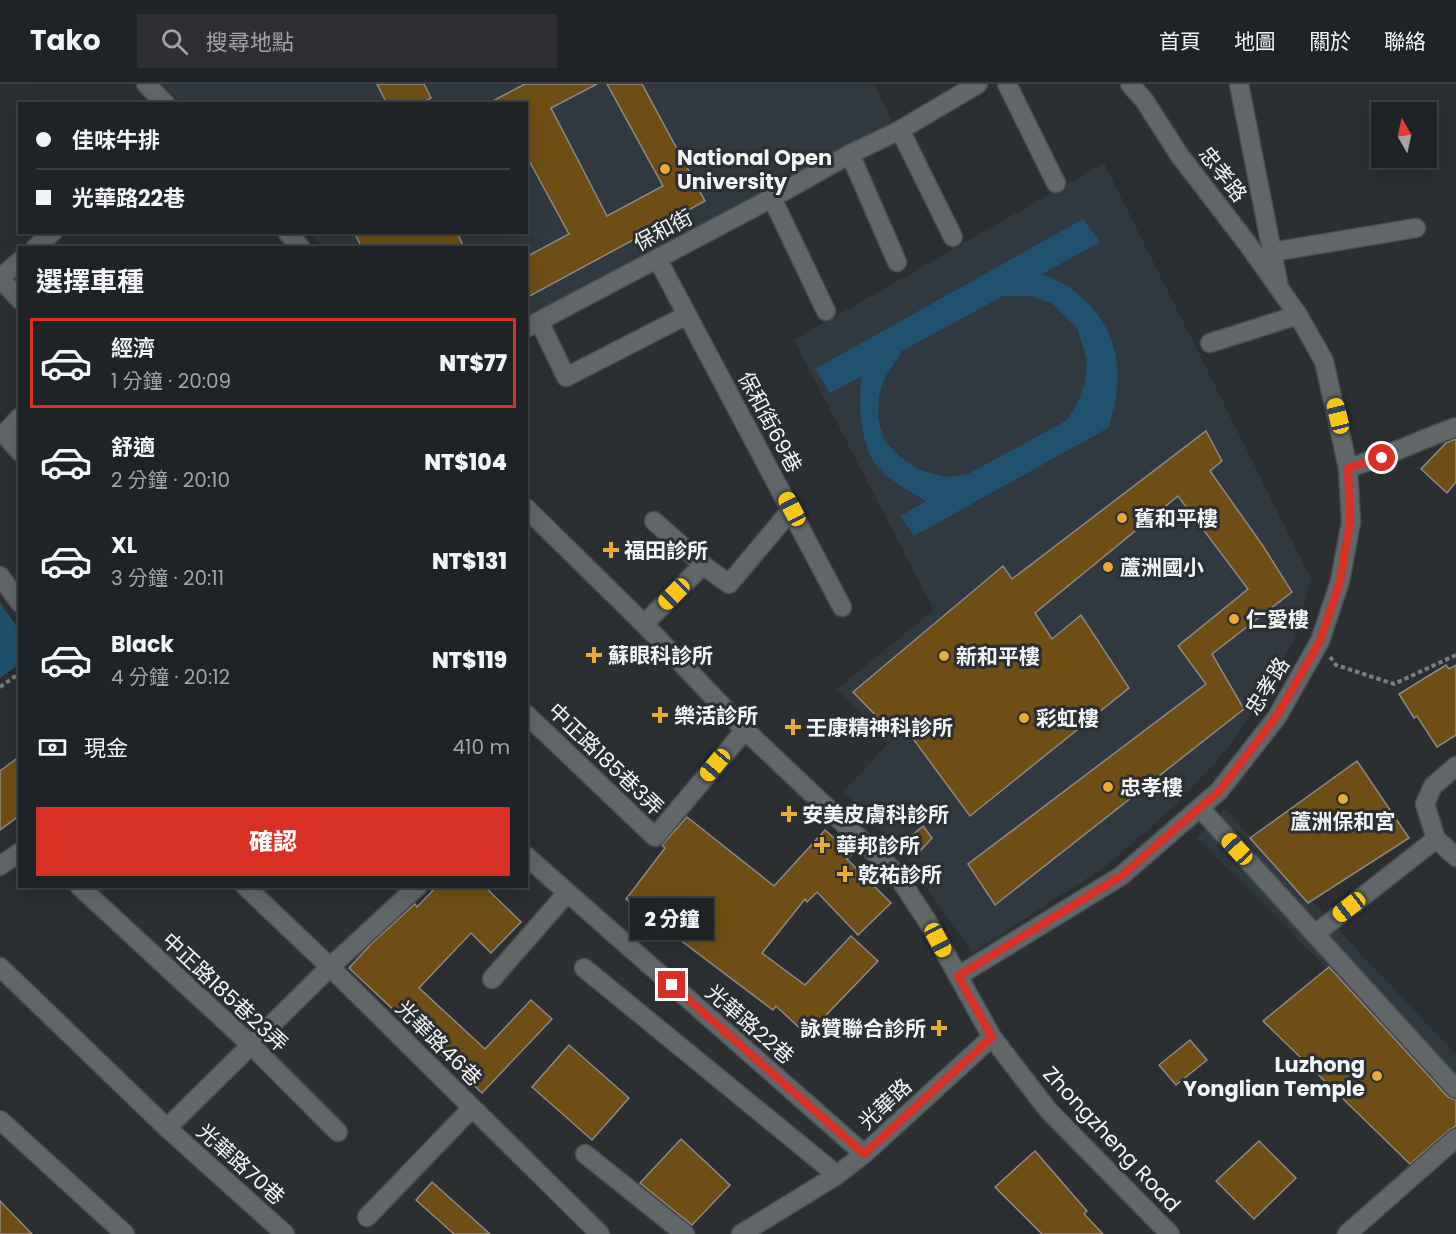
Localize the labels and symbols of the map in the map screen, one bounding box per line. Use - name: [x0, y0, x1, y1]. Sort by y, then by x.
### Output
- north arrow: [1371, 102, 1437, 168]
- street label: 忠孝路: [1192, 140, 1254, 208]
- place label: National Open University: [677, 143, 832, 196]
- marker: National Open University: [658, 162, 672, 176]
- street label: 保和街: [628, 202, 698, 258]
- street label: 保和街69巷: [731, 366, 809, 478]
- car: [1325, 396, 1351, 436]
- route start: [1368, 444, 1395, 471]
- car: [776, 489, 808, 529]
- place label: 舊和平樓: [1134, 504, 1218, 533]
- marker: 舊和平樓: [1115, 511, 1129, 525]
- place label: 福田診所: [624, 536, 708, 565]
- marker: 福田診所: [602, 541, 620, 559]
- place label: 蘆洲國小: [1120, 553, 1204, 582]
- marker: 蘆洲國小: [1101, 560, 1115, 574]
- car: [655, 575, 693, 613]
- place label: 仁愛樓: [1246, 605, 1309, 634]
- marker: 仁愛樓: [1227, 612, 1241, 626]
- place label: 蘇眼科診所: [608, 641, 713, 670]
- place label: 新和平樓: [956, 642, 1040, 671]
- marker: 蘇眼科診所: [585, 646, 603, 664]
- marker: 新和平樓: [937, 649, 951, 663]
- street label: 忠孝路: [1238, 652, 1296, 720]
- street label: 中正路185巷3弄: [542, 696, 670, 822]
- place label: 樂活診所: [674, 701, 758, 730]
- place label: 彩虹樓: [1036, 704, 1099, 733]
- marker: 樂活診所: [651, 706, 669, 724]
- marker: 彩虹樓: [1017, 711, 1031, 725]
- place label: 壬康精神科診所: [806, 713, 953, 742]
- marker: 壬康精神科診所: [784, 718, 802, 736]
- car: [697, 745, 733, 785]
- place label: 忠孝樓: [1120, 773, 1183, 802]
- marker: 忠孝樓: [1101, 780, 1115, 794]
- marker: 蘆洲保和宮: [1336, 792, 1350, 806]
- place label: 安美皮膚科診所: [802, 800, 949, 829]
- marker: 安美皮膚科診所: [780, 805, 798, 823]
- place label: 蘆洲保和宮: [1291, 807, 1396, 836]
- car: [1218, 830, 1256, 868]
- place label: 華邦診所: [836, 831, 920, 860]
- marker: 華邦診所: [813, 836, 831, 854]
- place label: 乾祐診所: [858, 860, 942, 889]
- marker: 乾祐診所: [836, 865, 854, 883]
- car: [1329, 889, 1369, 925]
- callout: 2 分鐘: [630, 898, 714, 940]
- car: [922, 920, 954, 960]
- street label: 中正路185巷23弄: [156, 926, 294, 1058]
- route end: [658, 971, 685, 998]
- street label: 光華路22巷: [700, 978, 800, 1070]
- street label: 光華路46巷: [390, 994, 488, 1092]
- place label: 詠贊聯合診所: [800, 1014, 926, 1043]
- marker: 詠贊聯合診所: [930, 1019, 948, 1037]
- place label: Luzhong Yonglian Temple: [1183, 1050, 1365, 1103]
- street label: Zhongzheng Road: [1037, 1060, 1187, 1218]
- marker: Luzhong Yonglian Temple: [1370, 1069, 1384, 1083]
- street label: 光華路: [852, 1072, 918, 1136]
- street label: 光華路70巷: [191, 1117, 291, 1211]

